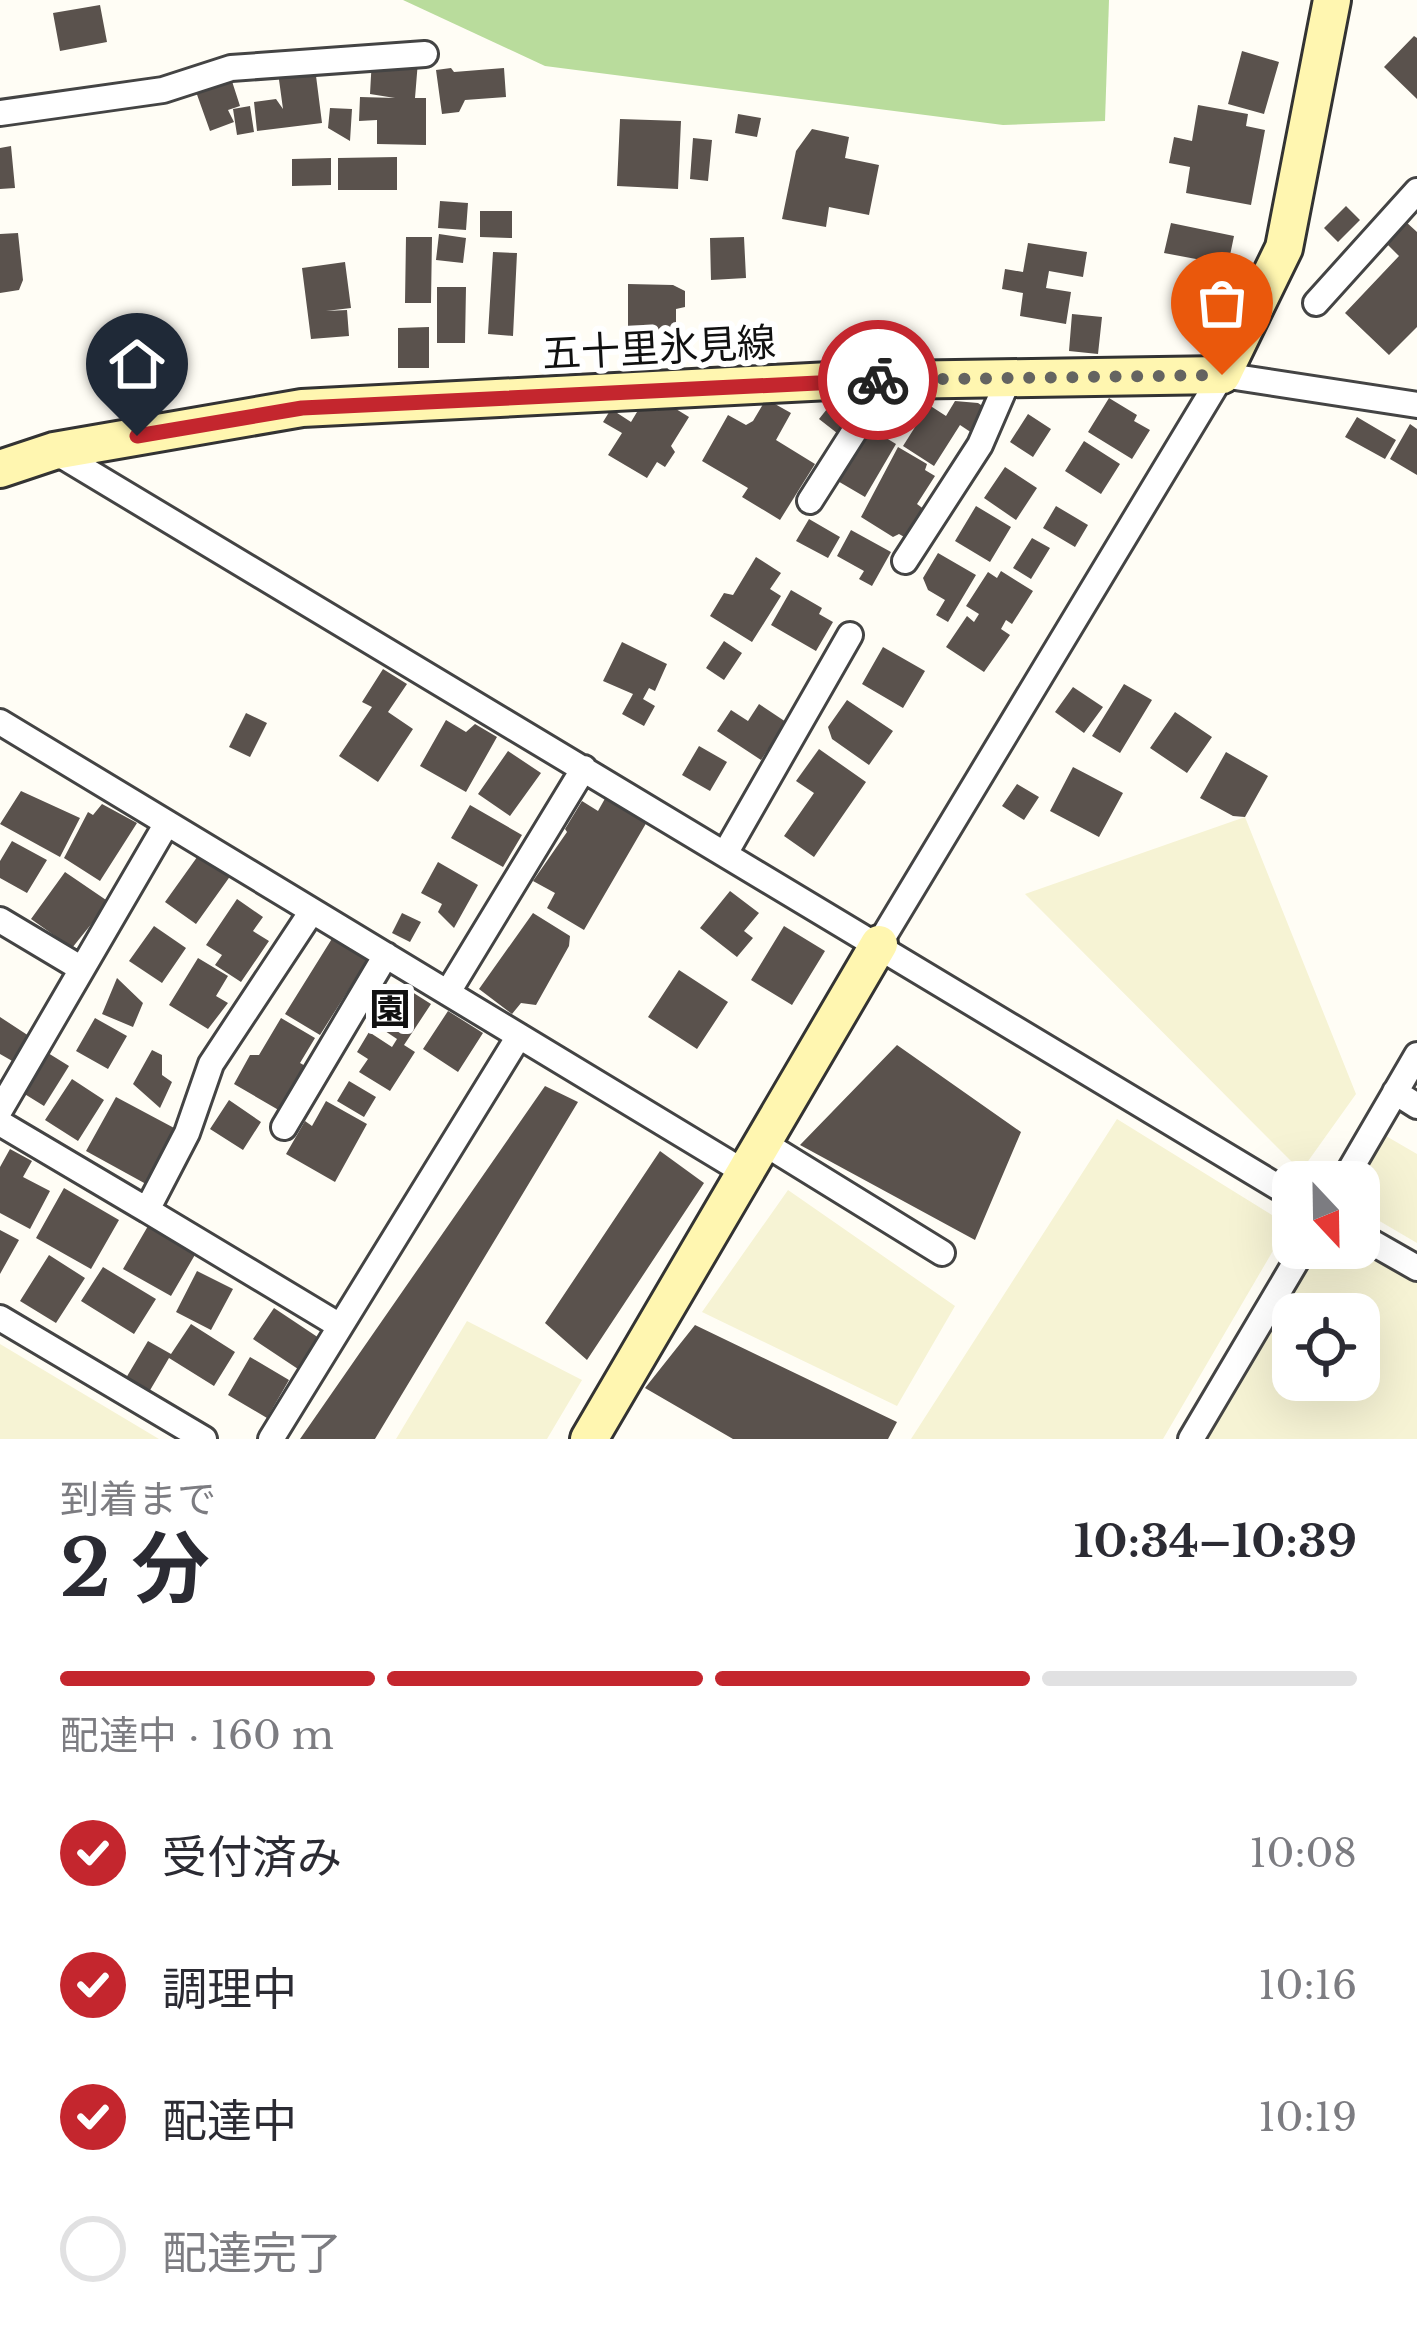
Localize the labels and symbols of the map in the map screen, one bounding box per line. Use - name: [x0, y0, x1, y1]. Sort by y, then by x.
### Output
- pin: [1171, 252, 1273, 375]
- pin: [86, 313, 188, 436]
- street label: 五十里氷見線: [541, 317, 777, 379]
- courier: [818, 320, 938, 440]
- district label: 園: [369, 983, 411, 1035]
- north arrow: [1272, 1161, 1380, 1269]

